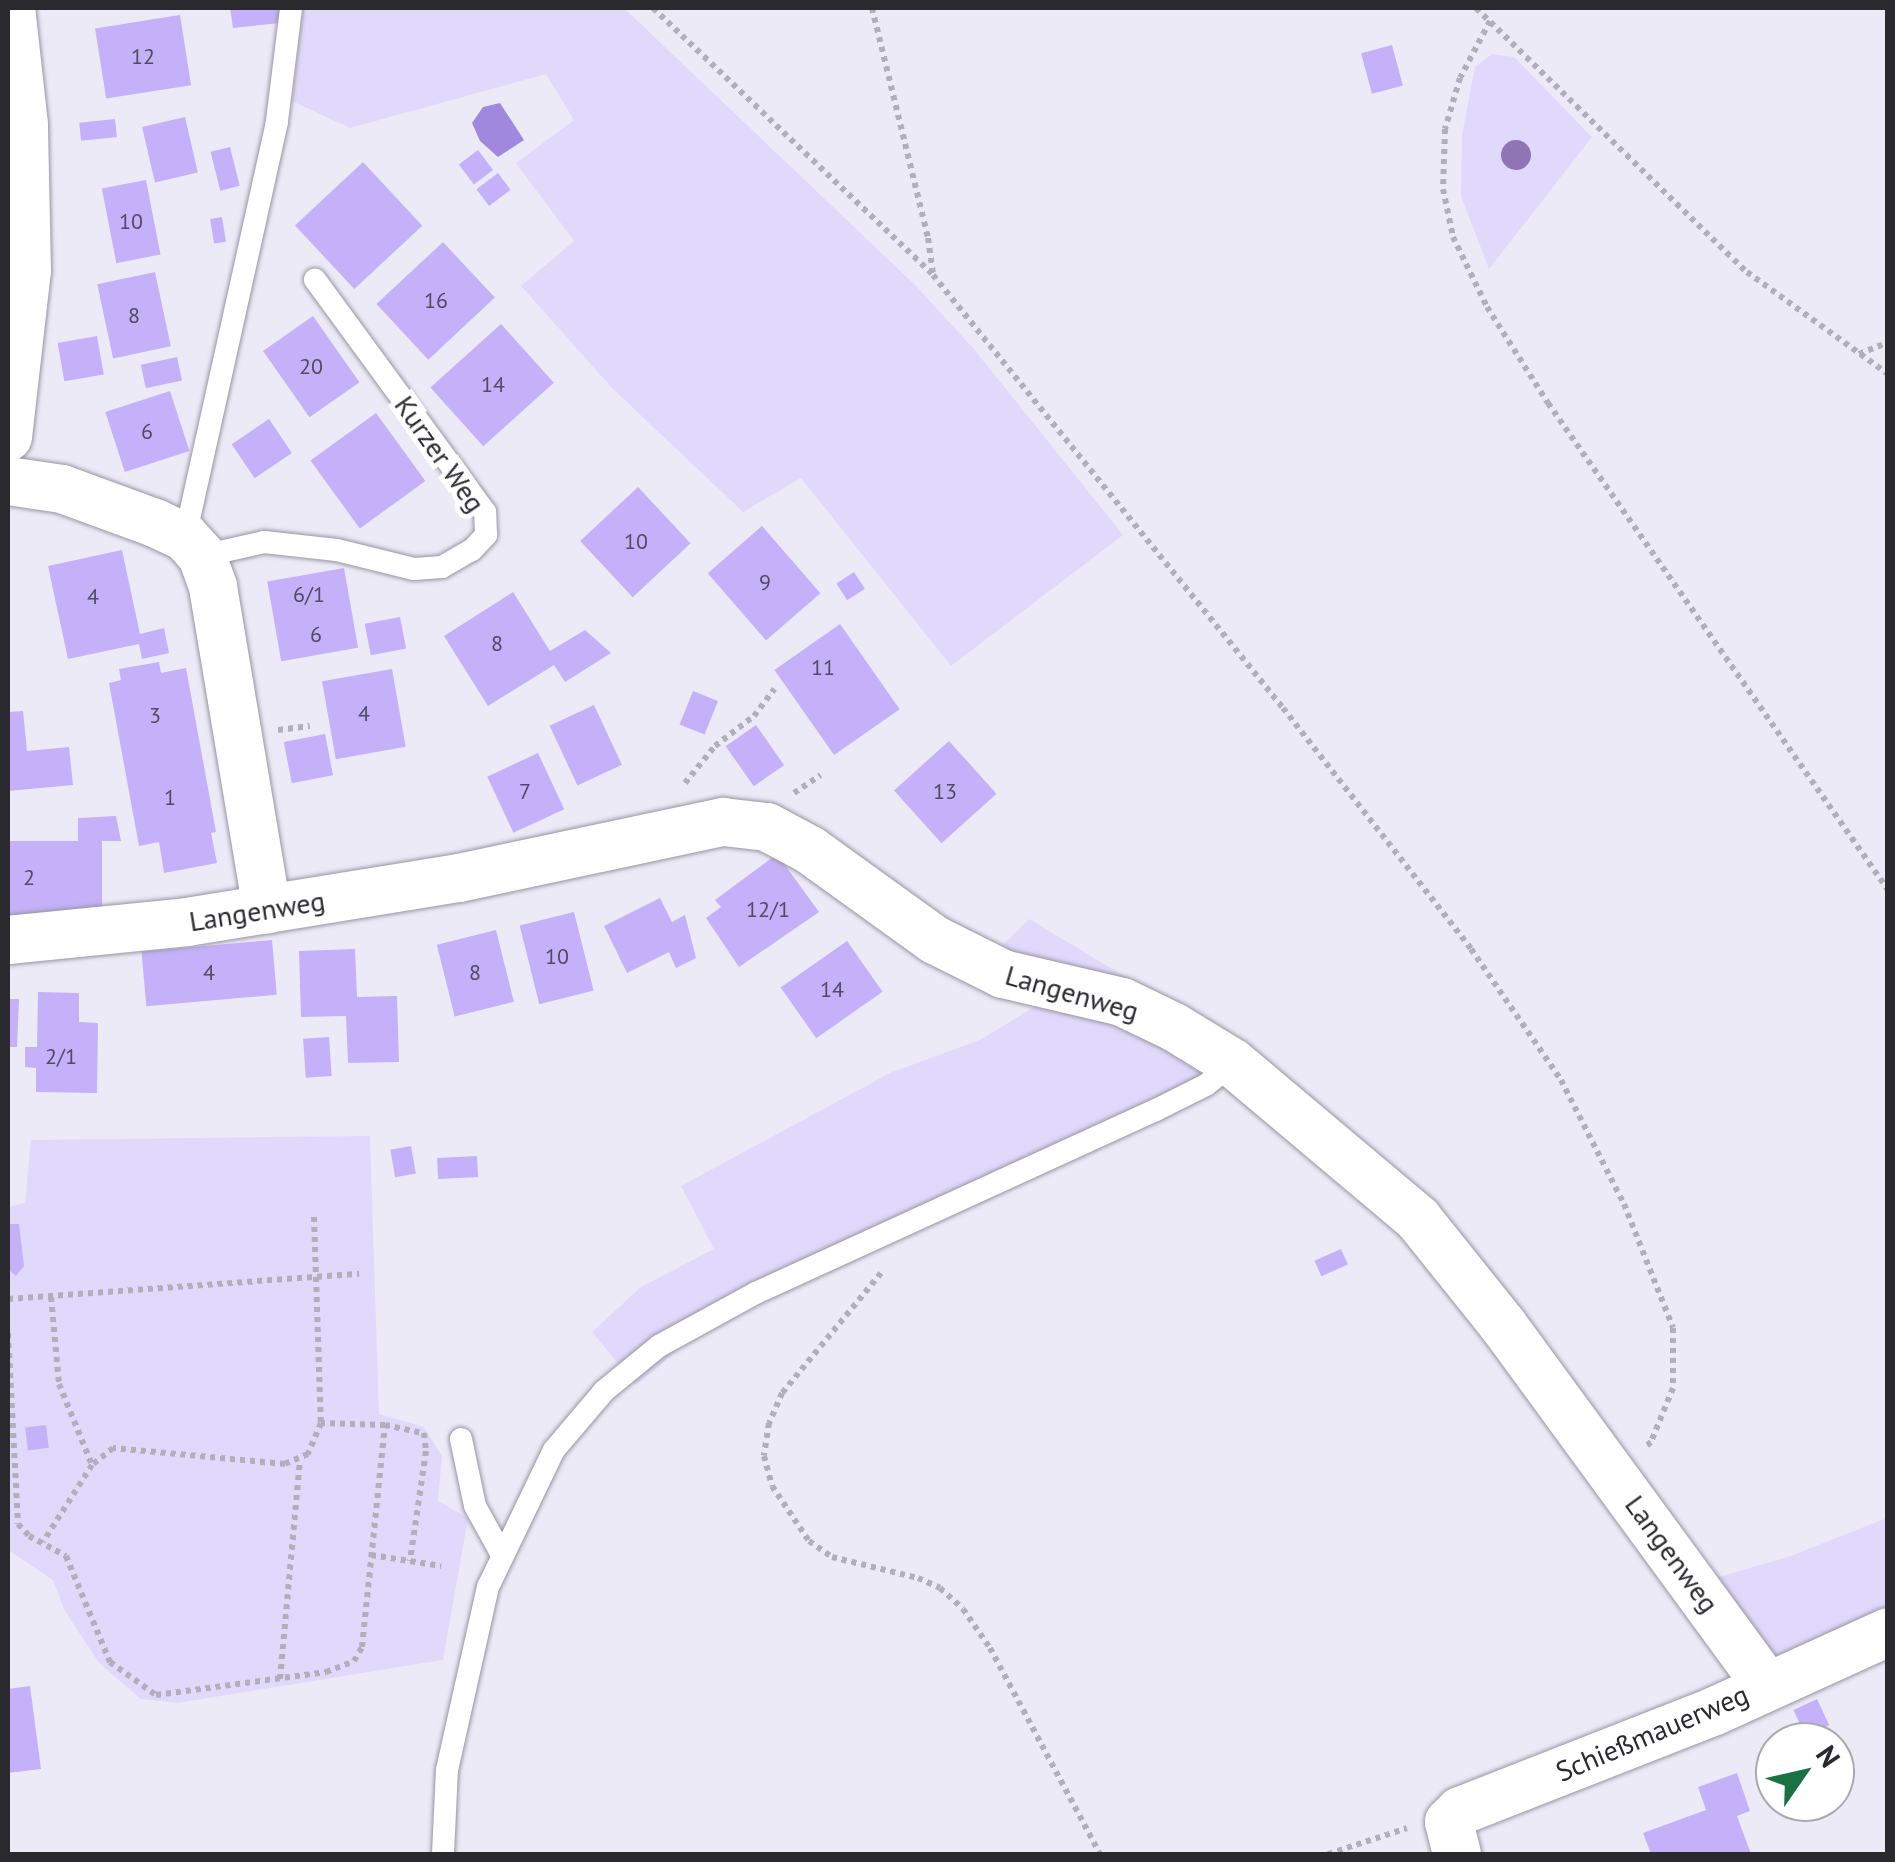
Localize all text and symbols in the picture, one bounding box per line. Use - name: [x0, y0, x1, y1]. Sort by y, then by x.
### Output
- house number: 12: [131, 44, 155, 70]
- house number: 10: [119, 209, 143, 235]
- house number: 16: [424, 288, 448, 314]
- house number: 8: [128, 303, 140, 329]
- house number: 20: [299, 354, 323, 380]
- house number: 14: [481, 372, 505, 398]
- street label: Kurzer Weg: [387, 389, 493, 519]
- house number: 6: [141, 419, 153, 445]
- house number: 10: [624, 529, 648, 555]
- house number: 9: [759, 570, 771, 596]
- house number: 6/1: [293, 582, 325, 608]
- house number: 4: [87, 584, 99, 610]
- house number: 6: [310, 622, 322, 648]
- house number: 8: [491, 631, 503, 657]
- house number: 11: [811, 655, 835, 681]
- house number: 4: [358, 701, 370, 727]
- house number: 3: [149, 703, 161, 729]
- house number: 7: [519, 779, 531, 805]
- house number: 13: [933, 779, 957, 805]
- house number: 1: [164, 785, 176, 811]
- house number: 2: [23, 865, 35, 891]
- street label: Langenweg: [187, 884, 327, 938]
- house number: 12/1: [746, 897, 790, 923]
- house number: 10: [545, 944, 569, 970]
- street label: Langenweg: [1002, 958, 1142, 1028]
- house number: 4: [203, 960, 215, 986]
- house number: 8: [469, 960, 481, 986]
- house number: 14: [820, 977, 844, 1003]
- house number: 2/1: [45, 1044, 77, 1070]
- street label: Langenweg: [1618, 1489, 1726, 1619]
- street label: Schießmauerweg: [1551, 1677, 1753, 1789]
- north arrow: [1755, 1722, 1855, 1822]
- text: N: [1808, 1738, 1849, 1774]

